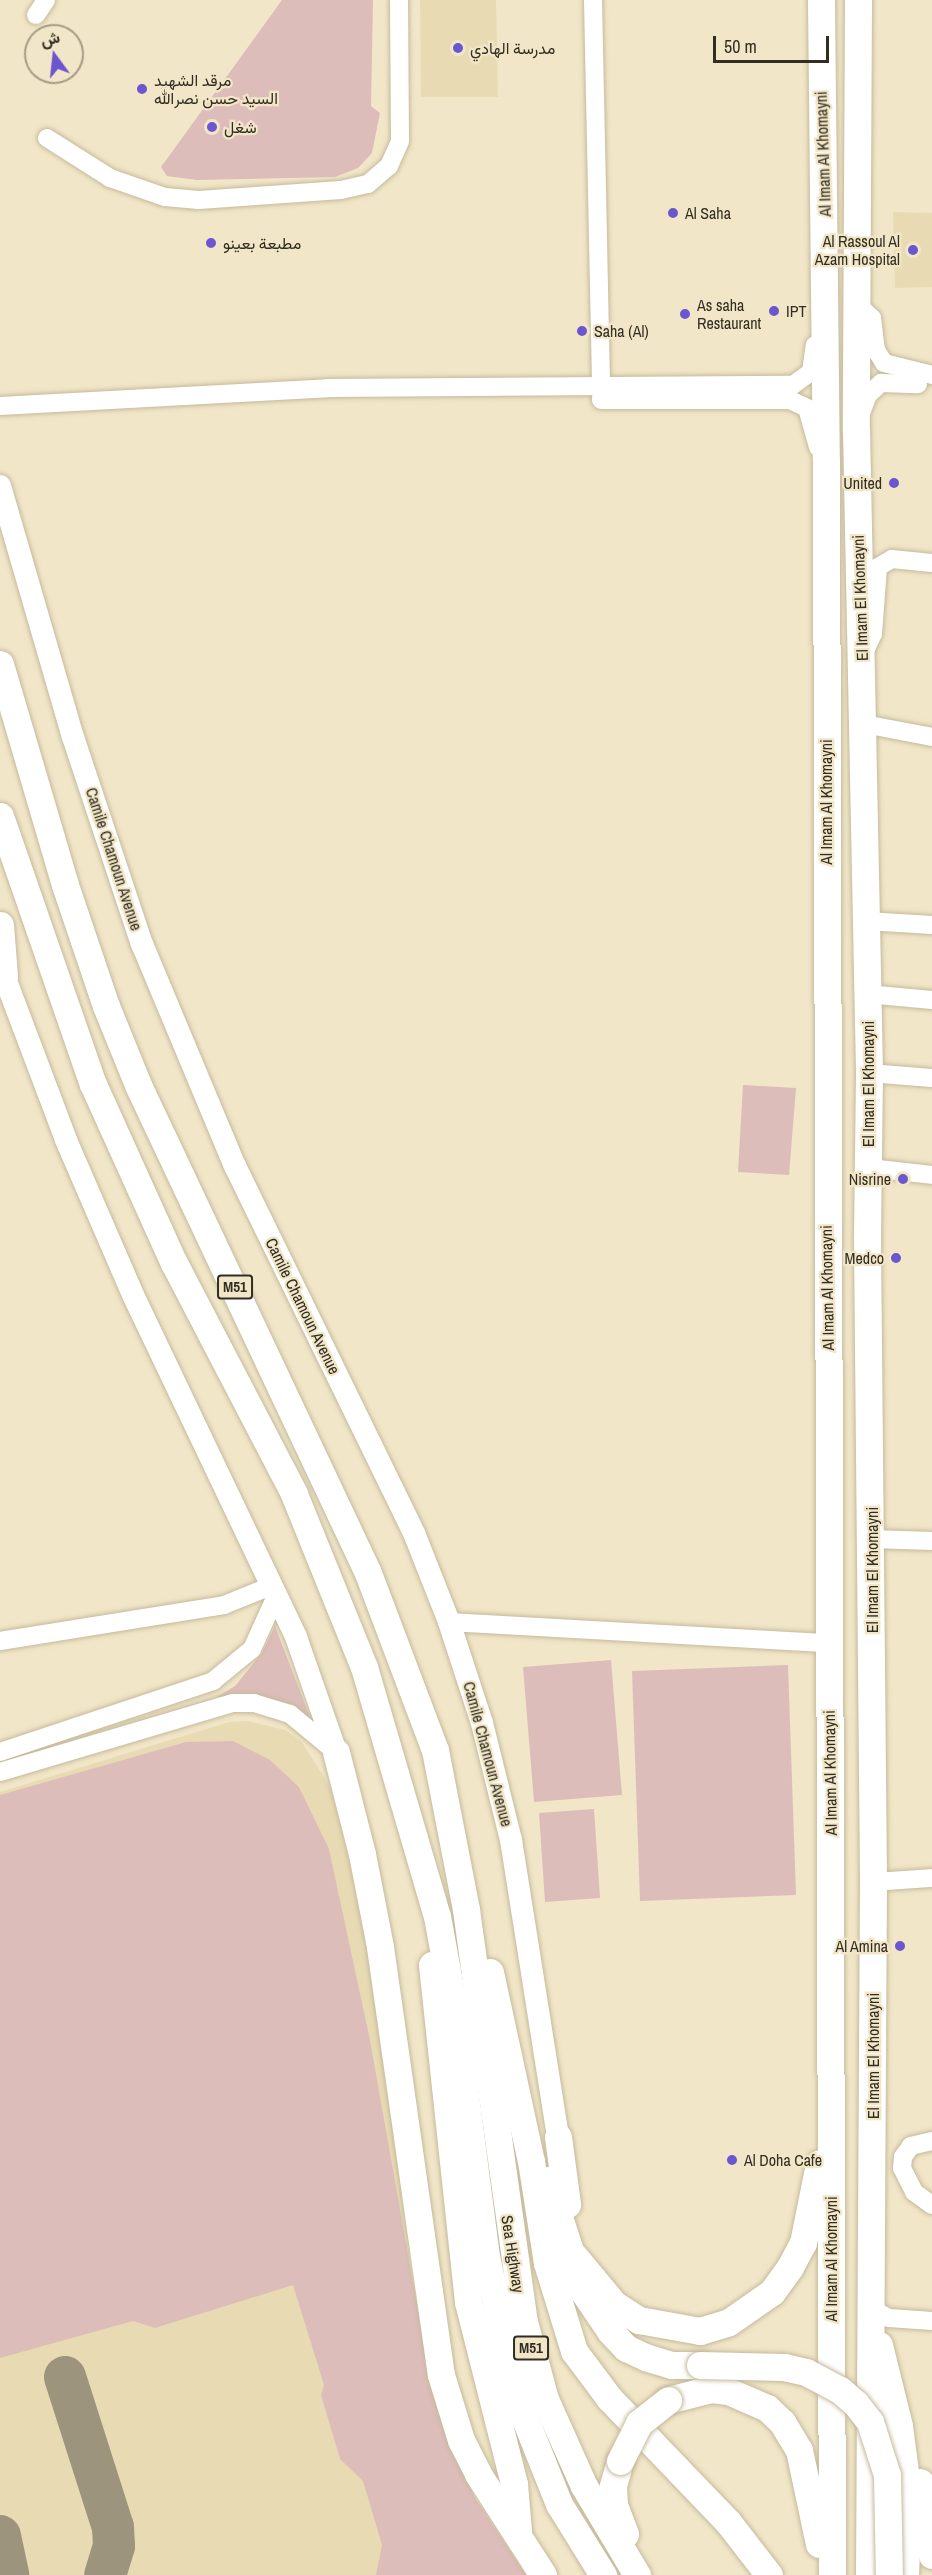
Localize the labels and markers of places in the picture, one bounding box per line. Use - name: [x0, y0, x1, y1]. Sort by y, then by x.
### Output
- place label: مدرسة الهادي: [470, 38, 555, 58]
- marker: مدرسة الهادي: [451, 41, 465, 55]
- place label: مرقد الشهيد السيد حسن نصرالله: [154, 70, 278, 108]
- marker: مرقد الشهيد السيد حسن نصرالله: [135, 82, 149, 96]
- place label: شغل: [224, 117, 256, 137]
- marker: شغل: [205, 120, 219, 134]
- place label: Al Saha: [685, 203, 731, 223]
- marker: Al Saha: [666, 206, 680, 220]
- place label: Al Rassoul Al Azam Hospital: [815, 231, 900, 269]
- place label: مطبعة بعينو: [223, 233, 301, 253]
- marker: مطبعة بعينو: [204, 236, 218, 250]
- marker: Al Rassoul Al Azam Hospital: [904, 241, 922, 259]
- place label: As saha Restaurant: [697, 295, 761, 333]
- place label: IPT: [786, 301, 806, 321]
- marker: IPT: [767, 304, 781, 318]
- marker: As saha Restaurant: [678, 307, 692, 321]
- place label: Saha (Al): [594, 321, 649, 341]
- marker: Saha (Al): [575, 324, 589, 338]
- place label: United: [843, 473, 882, 493]
- marker: United: [887, 476, 901, 490]
- place label: Nisrine: [849, 1169, 891, 1189]
- marker: Nisrine: [896, 1172, 910, 1186]
- place label: Medco: [845, 1248, 884, 1268]
- marker: Medco: [889, 1251, 903, 1265]
- place label: Al Amina: [835, 1936, 888, 1956]
- marker: Al Amina: [893, 1939, 907, 1953]
- place label: Al Doha Cafe: [744, 2150, 822, 2170]
- marker: Al Doha Cafe: [725, 2153, 739, 2167]

